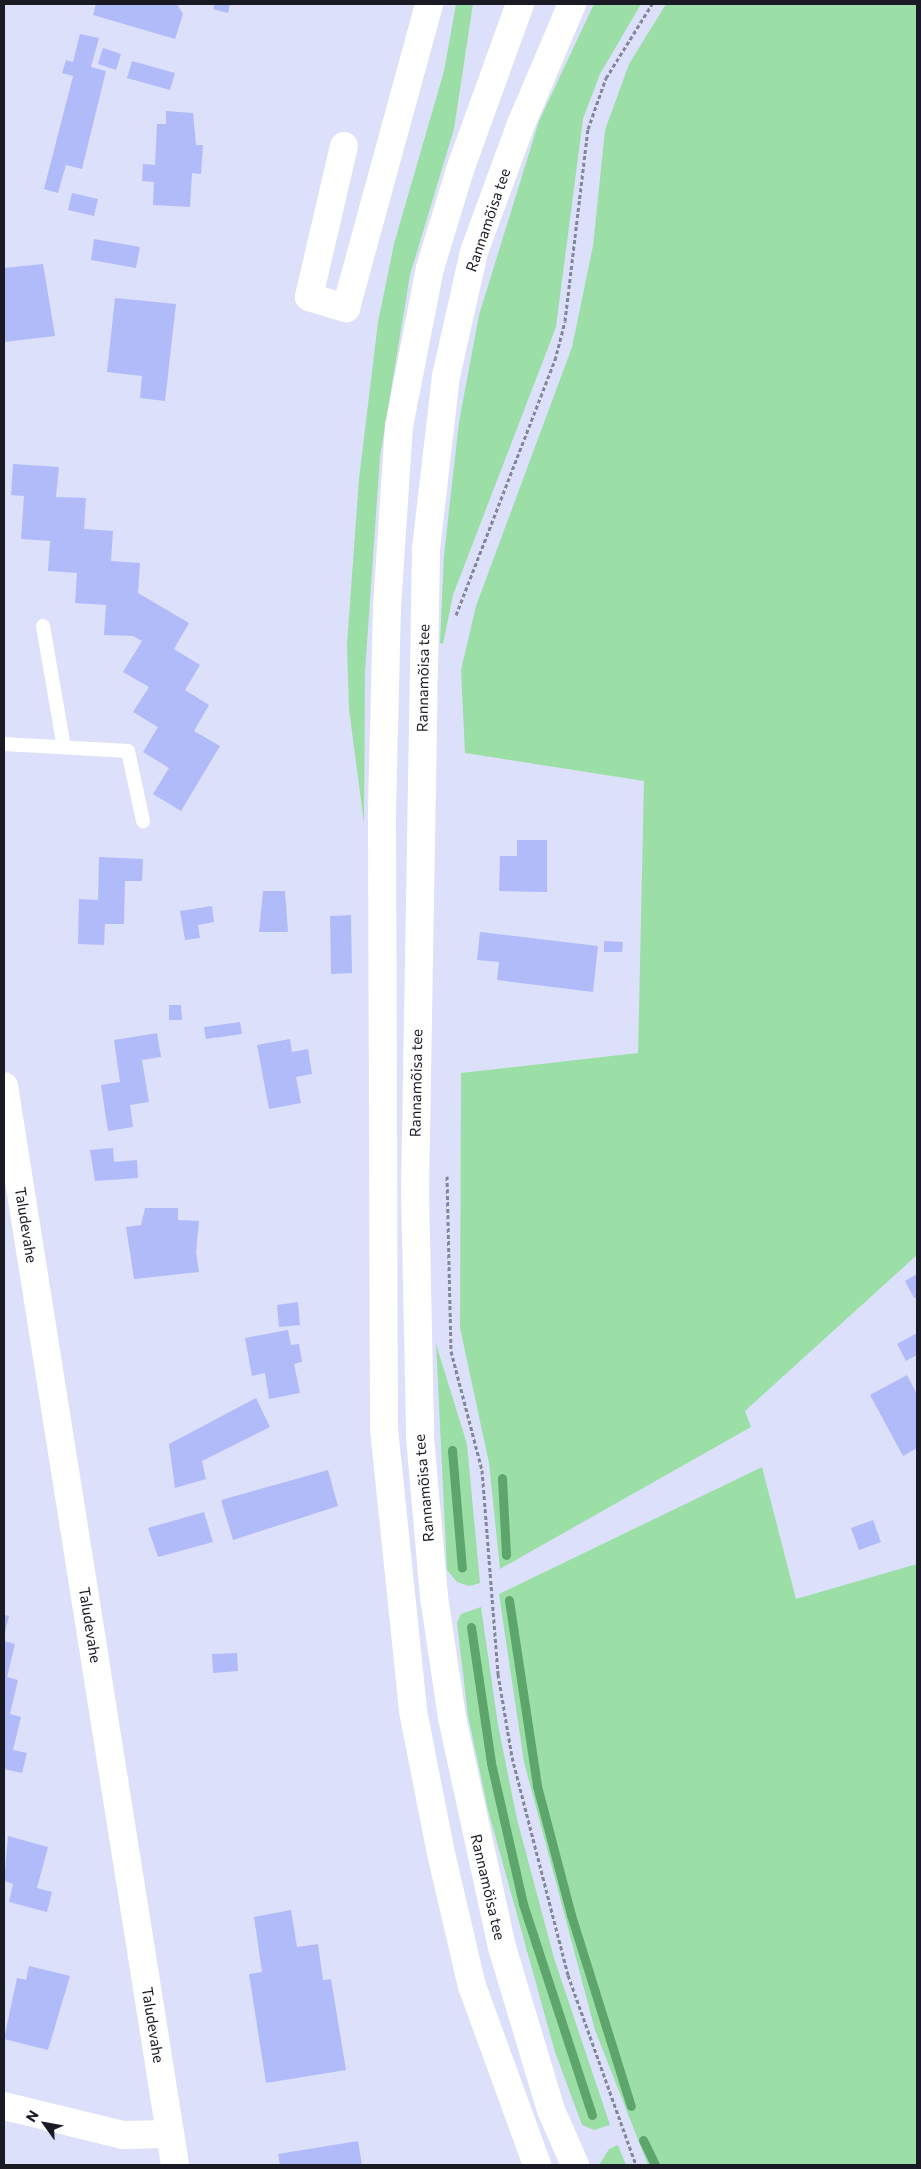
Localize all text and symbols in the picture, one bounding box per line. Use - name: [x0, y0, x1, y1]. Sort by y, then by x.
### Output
- street label: Rannamõisa tee: [462, 166, 514, 274]
- street label: Rannamõisa tee: [413, 624, 433, 732]
- street label: Rannamõisa tee: [406, 1029, 426, 1137]
- street label: Taludevahe: [11, 1186, 41, 1264]
- street label: Rannamõisa tee: [410, 1433, 438, 1543]
- street label: Taludevahe: [75, 1586, 105, 1664]
- street label: Rannamõisa tee: [467, 1832, 509, 1942]
- street label: Taludevahe: [138, 1986, 168, 2064]
- north arrow: [20, 2099, 70, 2149]
- text: N: [22, 2107, 42, 2125]

